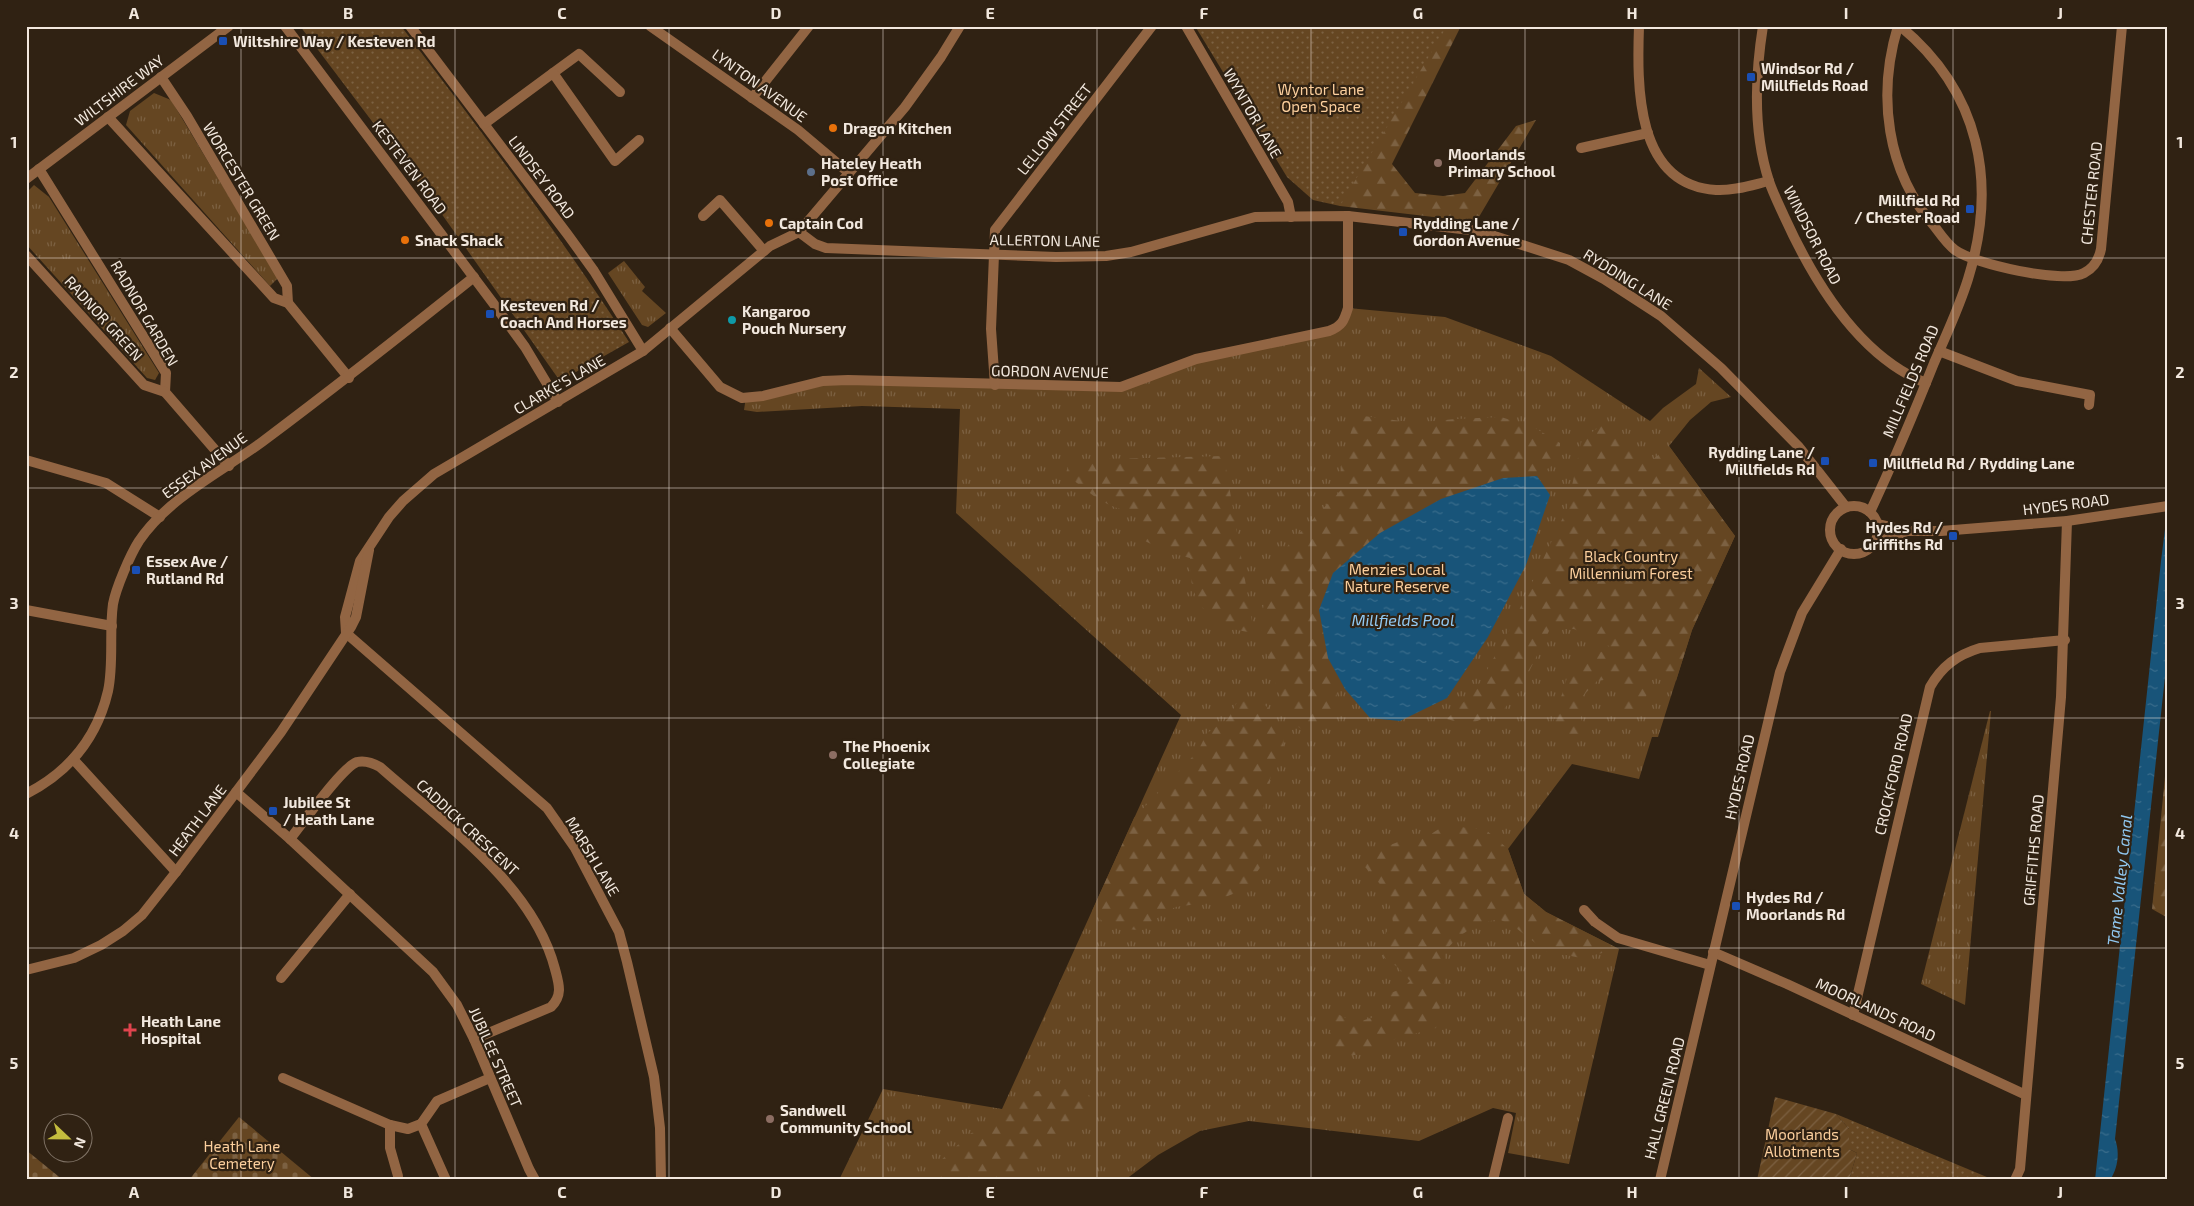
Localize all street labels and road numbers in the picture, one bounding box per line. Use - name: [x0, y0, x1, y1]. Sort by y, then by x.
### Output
- street label: LYNTON AVENUE: [709, 45, 811, 125]
- street label: WILTSHIRE WAY: [71, 50, 168, 129]
- street label: WYNTOR LANE: [1220, 65, 1286, 161]
- street label: LELLOW STREET: [1013, 80, 1095, 178]
- street label: KESTEVEN ROAD: [369, 117, 451, 217]
- street label: WORCESTER GREEN: [200, 119, 284, 243]
- street label: LINDSEY ROAD: [505, 132, 579, 222]
- street label: CHESTER ROAD: [2077, 140, 2105, 245]
- street label: WINDSOR ROAD: [1780, 183, 1846, 287]
- street label: ALLERTON LANE: [989, 230, 1101, 250]
- street label: RYDDING LANE: [1580, 245, 1676, 313]
- street label: RADNOR GARDEN: [108, 257, 182, 369]
- street label: RADNOR GREEN: [61, 272, 147, 364]
- street label: MILLFIELDS ROAD: [1878, 322, 1942, 440]
- street label: CLARKE'S LANE: [510, 350, 608, 418]
- street label: GORDON AVENUE: [991, 361, 1109, 381]
- street label: ESSEX AVENUE: [158, 428, 250, 502]
- street label: HYDES ROAD: [2022, 490, 2110, 518]
- street label: CROCKFORD ROAD: [1870, 711, 1916, 837]
- street label: HYDES ROAD: [1720, 732, 1758, 822]
- street label: CADDICK CRESCENT: [413, 775, 523, 879]
- street label: HEATH LANE: [164, 781, 230, 859]
- street label: GRIFFITHS ROAD: [2019, 794, 2047, 906]
- street label: MARSH LANE: [562, 813, 624, 899]
- street label: MOORLANDS ROAD: [1813, 973, 1939, 1045]
- street label: JUBILEE STREET: [466, 1004, 526, 1110]
- street label: HALL GREEN ROAD: [1640, 1035, 1688, 1161]

